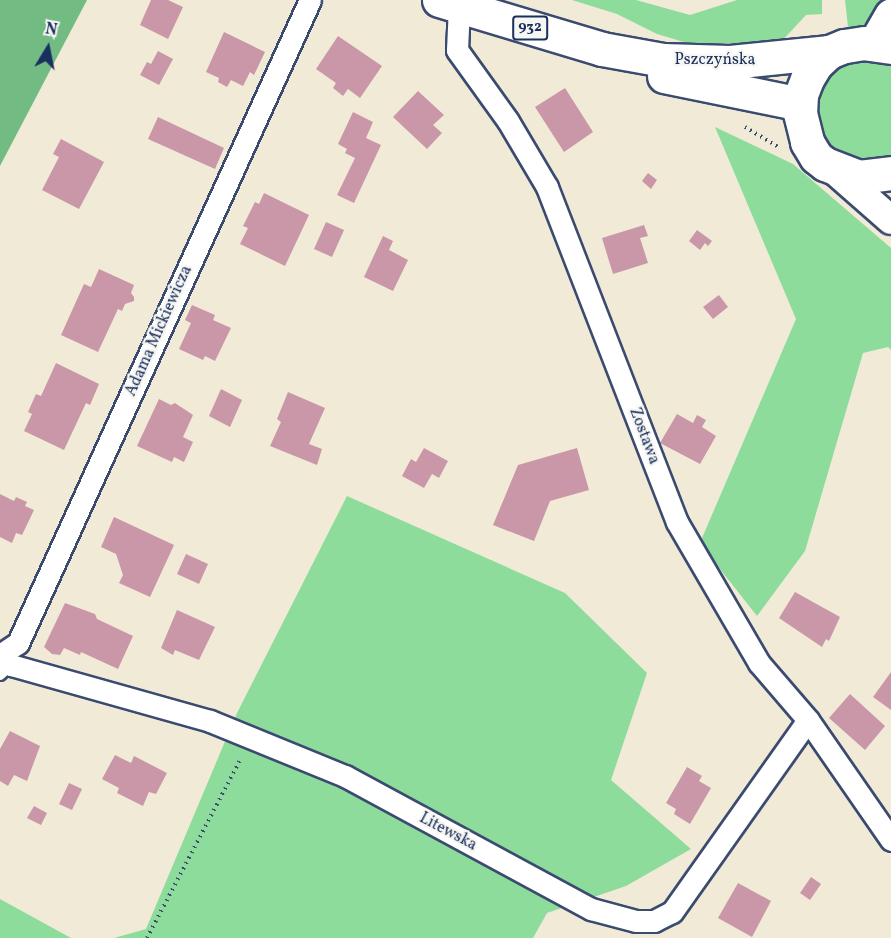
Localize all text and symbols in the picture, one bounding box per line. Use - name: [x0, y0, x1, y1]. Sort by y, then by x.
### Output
- road number: 932: [512, 16, 548, 40]
- north arrow: [18, 18, 78, 78]
- text: N: [43, 18, 59, 42]
- street label: Pszczyńska: [674, 50, 756, 70]
- street label: Adama Mickiewicza: [122, 263, 196, 399]
- street label: Zostawa: [624, 405, 664, 467]
- street label: Litewska: [416, 809, 480, 855]

